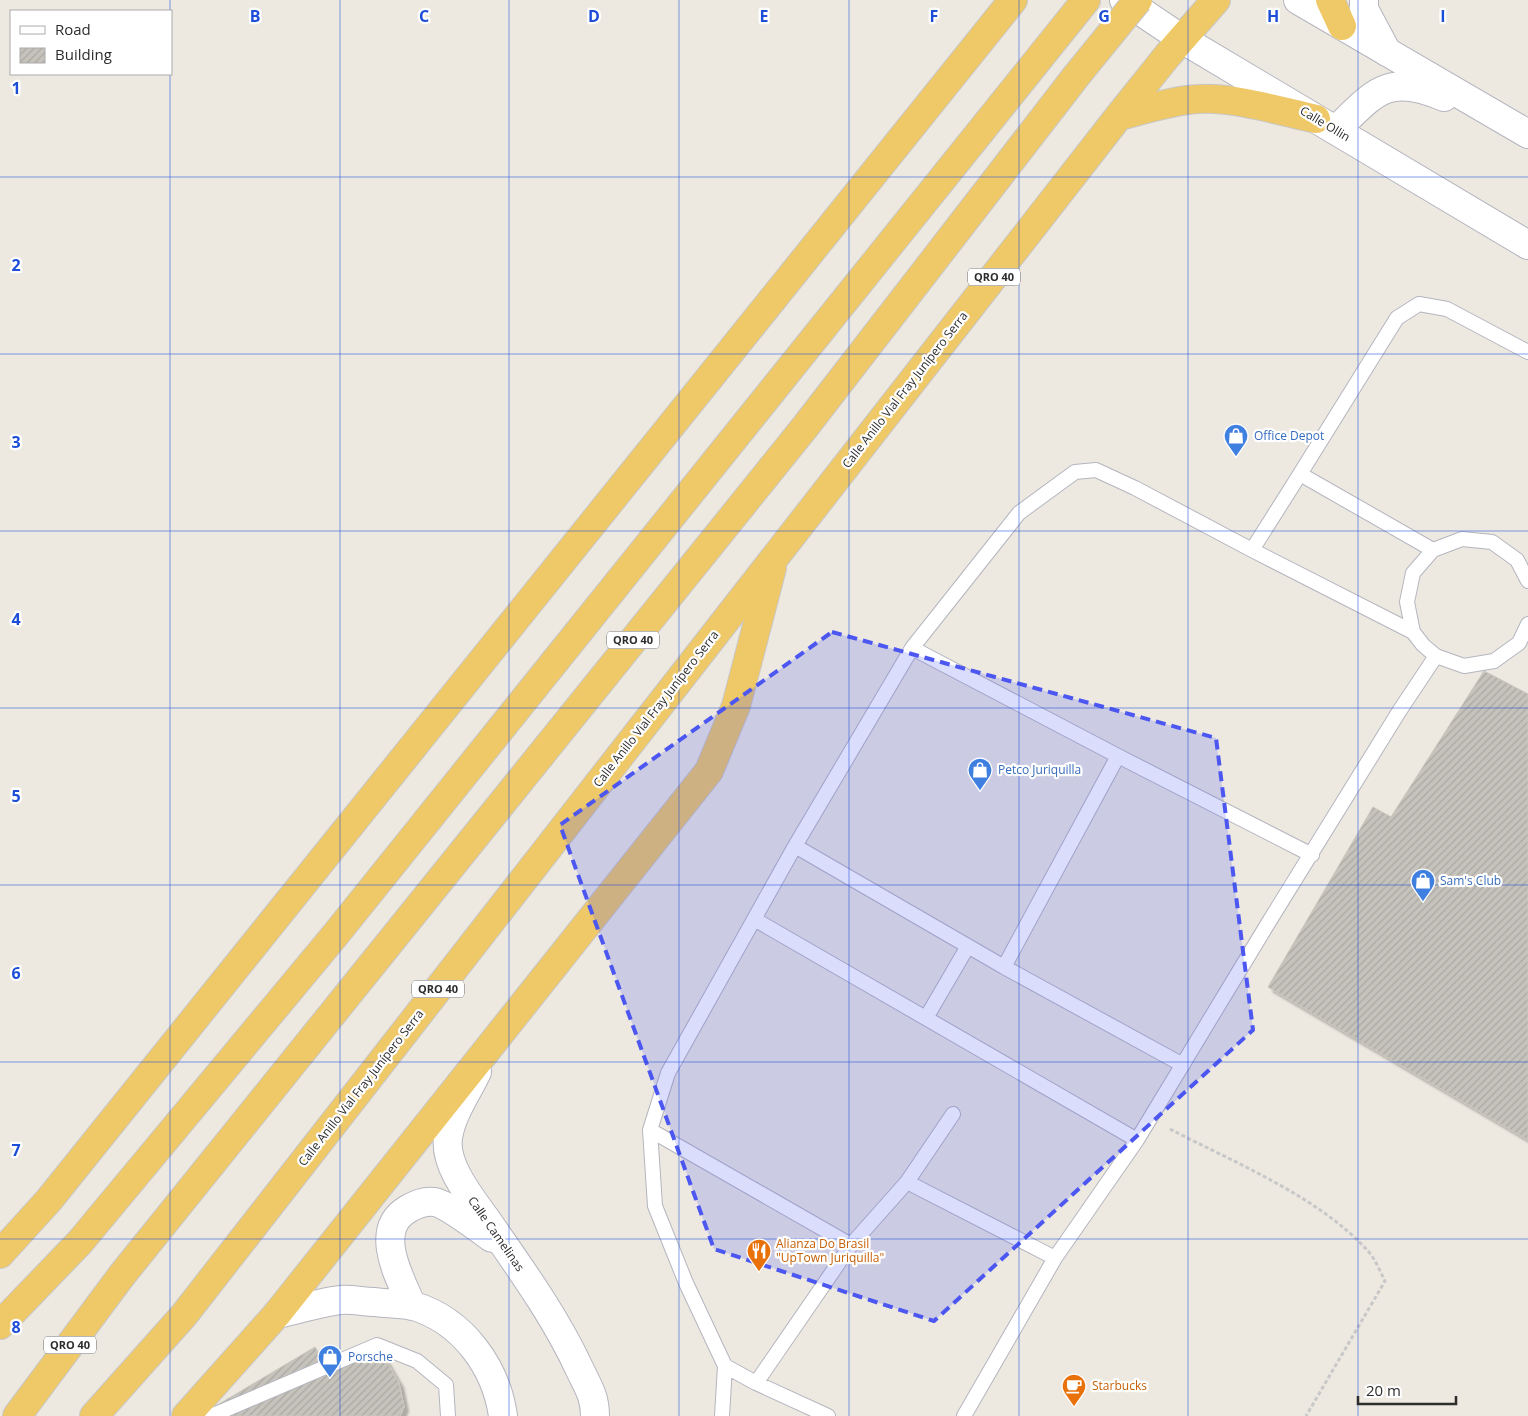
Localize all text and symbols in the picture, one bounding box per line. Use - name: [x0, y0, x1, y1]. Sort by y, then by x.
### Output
- text: B: [250, 5, 260, 27]
- text: C: [419, 5, 429, 27]
- text: D: [588, 5, 600, 27]
- text: E: [760, 5, 769, 27]
- text: F: [930, 5, 938, 27]
- text: G: [1098, 5, 1110, 27]
- text: H: [1267, 5, 1279, 27]
- text: I: [1440, 5, 1446, 27]
- legend: [10, 10, 172, 75]
- text: Road: [55, 19, 91, 39]
- text: Building: [55, 44, 112, 64]
- text: 1: [11, 77, 21, 99]
- street label: Calle Ollin: [1297, 102, 1354, 145]
- text: 2: [11, 254, 21, 276]
- road number: QRO 40: [968, 268, 1020, 286]
- street label: Calle Anillo Vial Fray Junípero Serra: [838, 308, 971, 472]
- shop icon: Office Depot: [1223, 423, 1249, 457]
- place label: Office Depot: [1254, 427, 1324, 444]
- text: 3: [11, 431, 21, 453]
- text: 4: [11, 608, 21, 630]
- street label: Calle Anillo Vial Fray Junípero Serra: [589, 627, 722, 791]
- road number: QRO 40: [607, 632, 659, 648]
- shop icon: Petco Juriquilla: [967, 757, 993, 791]
- place label: Petco Juriquilla: [998, 761, 1081, 778]
- text: 5: [11, 785, 21, 807]
- shop icon: Sam's Club: [1410, 868, 1436, 902]
- place label: Sam's Club: [1440, 872, 1501, 889]
- text: 6: [11, 962, 21, 984]
- road number: QRO 40: [412, 981, 464, 998]
- street label: Calle Anillo Vial Fray Junípero Serra: [294, 1006, 427, 1170]
- text: 7: [11, 1139, 21, 1161]
- street label: Calle Camelinas: [464, 1193, 529, 1275]
- place label: Alianza Do Brasil "UpTown Juriquilla": [776, 1235, 884, 1266]
- restaurant icon: Alianza Do Brasil "UpTown Juriquilla": [746, 1238, 772, 1272]
- text: 8: [11, 1316, 21, 1338]
- road number: QRO 40: [44, 1336, 96, 1354]
- shop icon: Porsche: [317, 1344, 343, 1378]
- place label: Porsche: [348, 1348, 393, 1365]
- cafe icon: Starbucks: [1061, 1373, 1087, 1407]
- scale bar: [1358, 1374, 1456, 1406]
- place label: Starbucks: [1092, 1377, 1147, 1394]
- text: 20 m: [1366, 1380, 1401, 1400]

